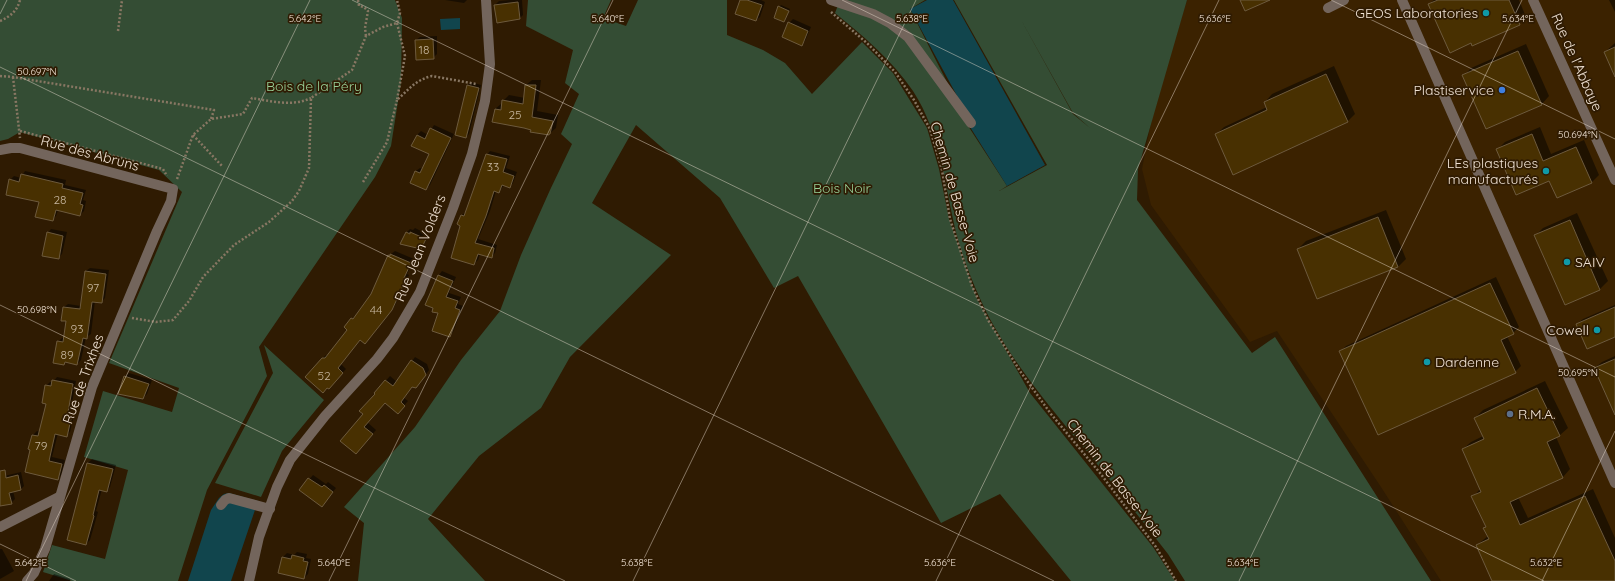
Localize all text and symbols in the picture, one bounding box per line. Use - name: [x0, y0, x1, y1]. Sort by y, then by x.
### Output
- place label: GEOS Laboratories: [1355, 4, 1478, 22]
- marker: GEOS Laboratories: [1481, 8, 1491, 18]
- street label: Rue de l'Abbaye: [1547, 10, 1607, 114]
- text: 5.642°E: [289, 12, 321, 25]
- text: 5.640°E: [592, 12, 625, 25]
- text: 5.638°E: [896, 12, 928, 25]
- text: 5.636°E: [1199, 12, 1231, 25]
- text: 5.634°E: [1502, 12, 1534, 25]
- house number: 18: [419, 42, 429, 57]
- text: 50.697°N: [17, 65, 57, 78]
- park label: Bois de la Péry: [266, 77, 362, 95]
- place label: Plastiservice: [1414, 81, 1494, 99]
- marker: Plastiservice: [1497, 85, 1507, 95]
- house number: 25: [508, 107, 522, 122]
- street label: Chemin de Basse-Voie: [926, 120, 984, 264]
- text: 50.694°N: [1558, 128, 1598, 141]
- street label: Rue des Abruns: [39, 131, 141, 175]
- place label: LEs plastiques manufacturés: [1447, 154, 1538, 188]
- house number: 33: [487, 159, 499, 174]
- marker: LEs plastiques manufacturés: [1541, 166, 1551, 176]
- park label: Bois Noir: [813, 179, 872, 197]
- house number: 28: [53, 192, 67, 207]
- street label: Rue Jean Volders: [390, 192, 450, 304]
- place label: SAIV: [1575, 253, 1605, 271]
- marker: SAIV: [1562, 257, 1572, 267]
- house number: 97: [87, 280, 99, 295]
- house number: 44: [370, 302, 382, 317]
- text: 50.698°N: [17, 303, 57, 316]
- house number: 93: [71, 321, 83, 336]
- place label: Cowell: [1547, 321, 1589, 339]
- marker: Cowell: [1592, 325, 1602, 335]
- street label: Rue de Trixhes: [58, 332, 108, 426]
- house number: 89: [60, 347, 74, 362]
- place label: Dardenne: [1435, 353, 1499, 371]
- marker: Dardenne: [1422, 357, 1432, 367]
- text: 50.695°N: [1558, 366, 1598, 379]
- house number: 52: [317, 368, 331, 383]
- place label: R.M.A.: [1518, 405, 1556, 423]
- marker: R.M.A.: [1505, 409, 1515, 419]
- street label: Chemin de Basse-Voie: [1063, 415, 1167, 541]
- house number: 79: [35, 438, 48, 453]
- text: 5.642°E: [15, 556, 47, 569]
- text: 5.640°E: [318, 556, 351, 569]
- text: 5.638°E: [621, 556, 653, 569]
- text: 5.636°E: [924, 556, 956, 569]
- text: 5.634°E: [1227, 556, 1259, 569]
- text: 5.632°E: [1530, 556, 1562, 569]

